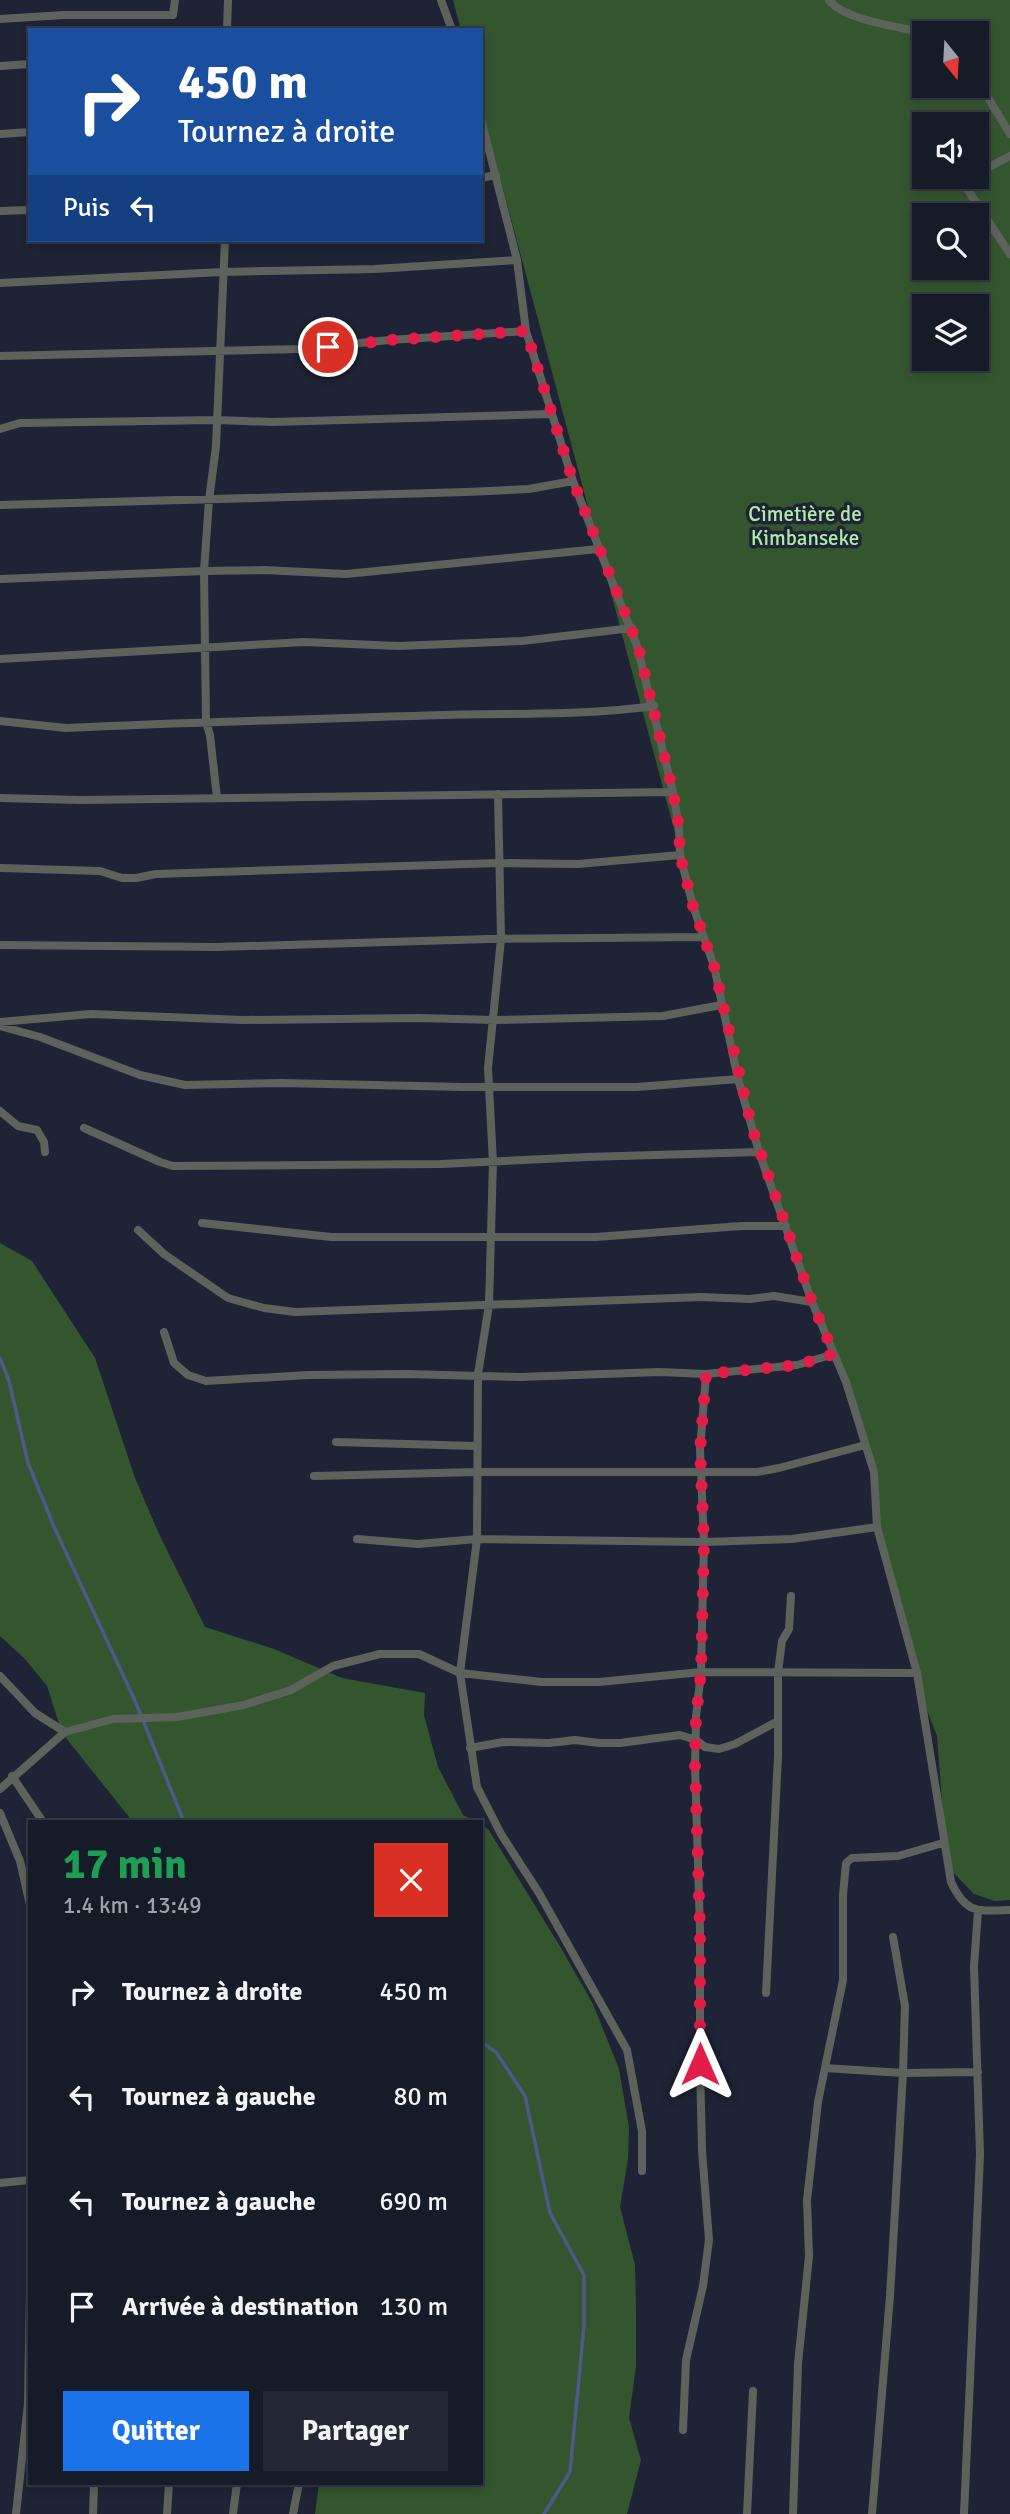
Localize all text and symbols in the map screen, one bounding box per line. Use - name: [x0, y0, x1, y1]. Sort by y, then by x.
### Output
- north arrow: [912, 21, 989, 98]
- map controls: [912, 21, 989, 371]
- text: 450 m: [178, 52, 308, 112]
- icon: right: [63, 56, 154, 147]
- text: Tournez à droite: [178, 112, 395, 151]
- button: sound: [912, 112, 989, 189]
- icon: left: [124, 189, 162, 227]
- text: Puis: [63, 192, 110, 224]
- button: search: [912, 203, 989, 280]
- button: layers: [912, 294, 989, 371]
- pin: [298, 317, 358, 377]
- icon: arrive: [309, 328, 347, 366]
- park label: Cimetière de Kimbanseke: [748, 501, 862, 551]
- text: 17 min: [63, 1839, 187, 1890]
- button: close: [374, 1843, 448, 1917]
- text: 1.4 km · 13:49: [63, 1891, 202, 1920]
- icon: right: [63, 1973, 101, 2011]
- text: Tournez à droite: [122, 1976, 302, 2008]
- text: 450 m: [379, 1976, 448, 2008]
- position arrow: [663, 2027, 737, 2101]
- icon: left: [63, 2078, 101, 2116]
- text: Tournez à gauche: [122, 2081, 316, 2113]
- text: 80 m: [393, 2081, 448, 2113]
- icon: left: [63, 2183, 101, 2221]
- text: Tournez à gauche: [122, 2186, 316, 2218]
- text: 690 m: [379, 2186, 448, 2218]
- icon: arrive: [63, 2288, 101, 2326]
- text: Arrivée à destination: [122, 2291, 359, 2323]
- text: 130 m: [380, 2291, 448, 2323]
- button: Quitter: [63, 2391, 249, 2471]
- button: Partager: [263, 2391, 448, 2471]

